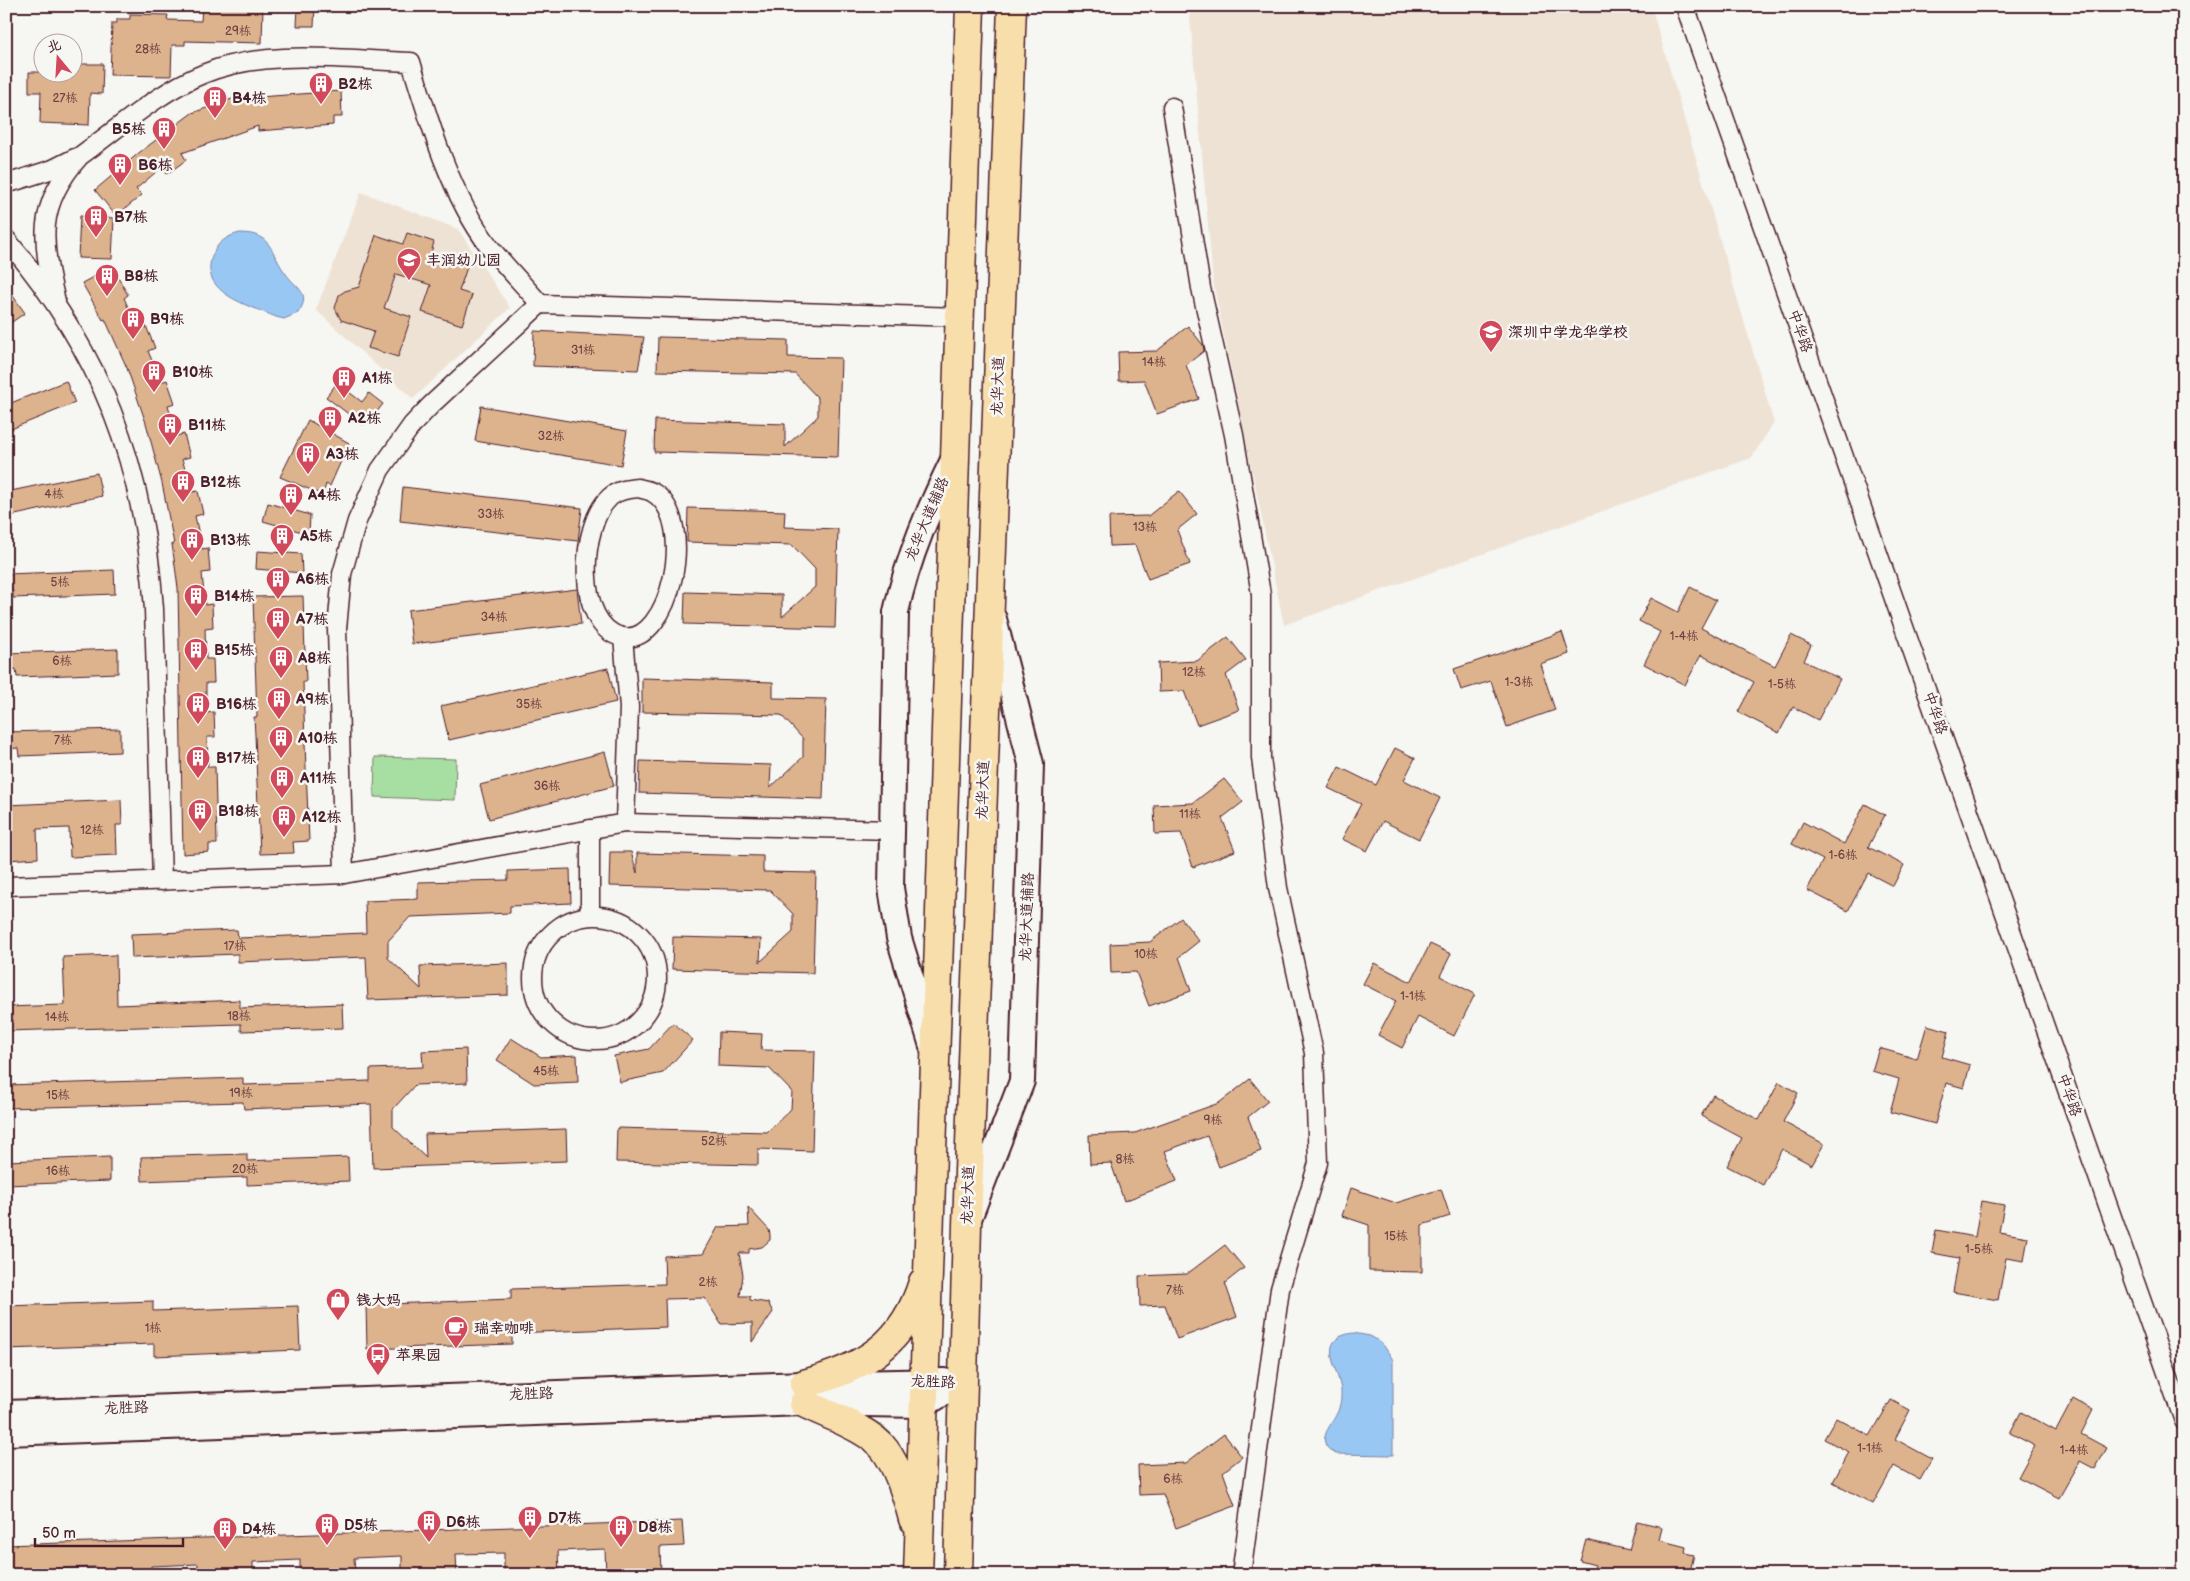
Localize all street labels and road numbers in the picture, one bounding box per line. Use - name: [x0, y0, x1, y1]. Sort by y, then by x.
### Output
- street label: 中华路: [1784, 307, 1816, 355]
- street label: 龙华大道: [987, 356, 1009, 416]
- street label: 龙华大道辅路: [901, 474, 953, 564]
- street label: 中华路: [1919, 689, 1951, 737]
- street label: 龙华大道: [972, 760, 994, 820]
- street label: 龙华大道辅路: [1016, 872, 1038, 962]
- street label: 中华路: [2053, 1071, 2085, 1119]
- street label: 龙华大道: [957, 1165, 979, 1225]
- street label: 龙胜路: [910, 1372, 956, 1392]
- street label: 龙胜路: [508, 1384, 554, 1404]
- street label: 龙胜路: [103, 1398, 149, 1418]

